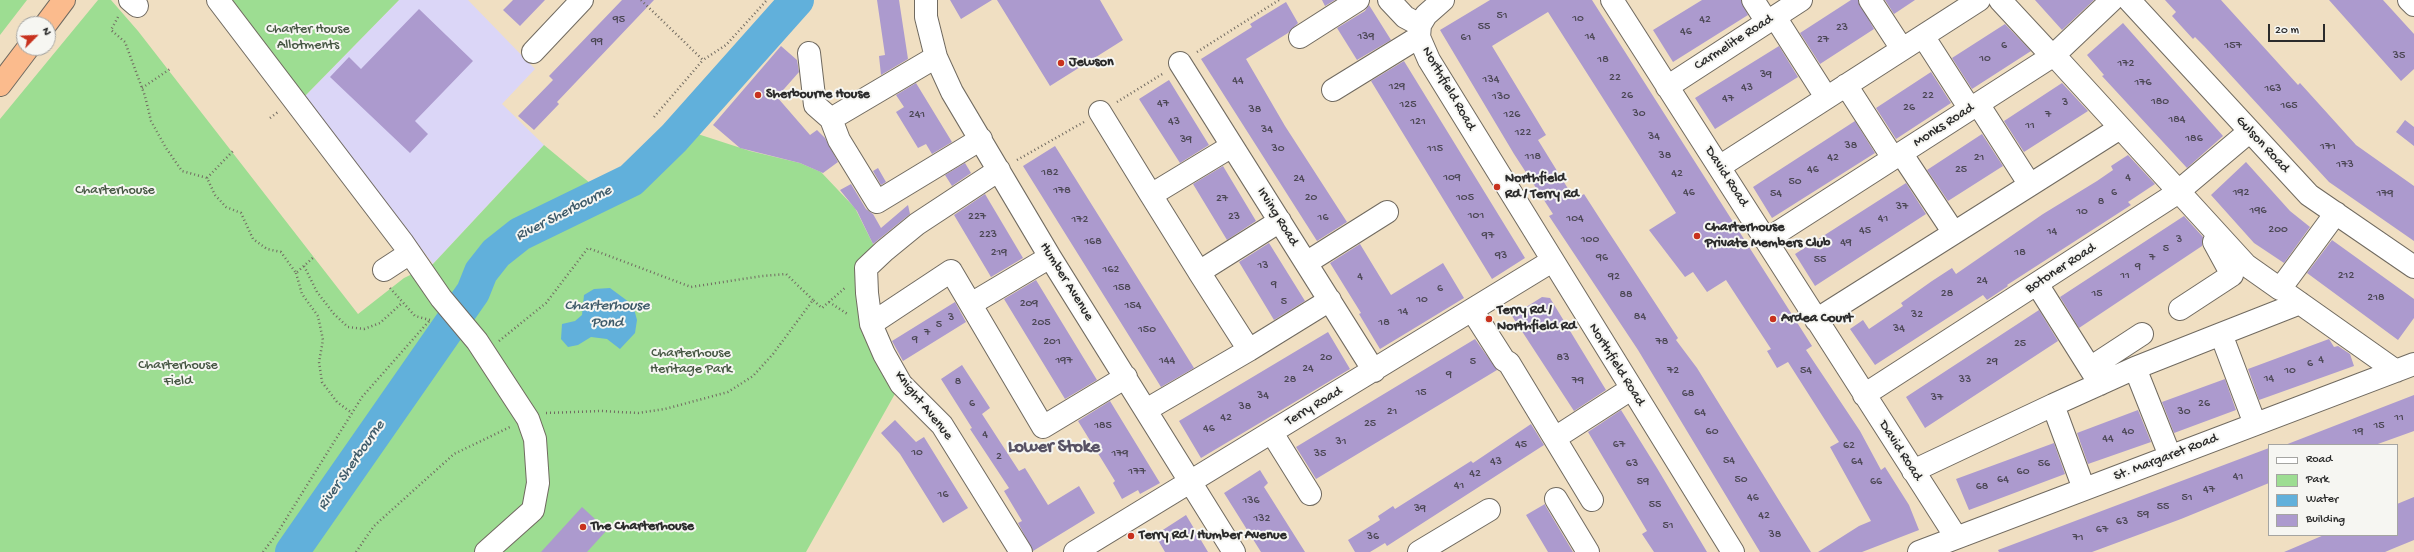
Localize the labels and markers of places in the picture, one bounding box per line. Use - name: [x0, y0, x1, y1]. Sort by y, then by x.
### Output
- place label: Jewson: [1069, 55, 1114, 71]
- marker: Jewson: [1056, 58, 1066, 68]
- place label: Sherbourne House: [766, 87, 870, 103]
- marker: Sherbourne House: [753, 90, 763, 100]
- place label: Northfield Rd / Terry Rd: [1505, 171, 1579, 204]
- marker: Northfield Rd / Terry Rd: [1492, 182, 1502, 192]
- place label: Charterhouse Private Members Club: [1705, 220, 1830, 252]
- marker: Charterhouse Private Members Club: [1692, 231, 1702, 241]
- place label: Terry Rd / Northfield Rd: [1497, 303, 1576, 336]
- place label: Ardea Court: [1781, 311, 1853, 327]
- marker: Terry Rd / Northfield Rd: [1484, 314, 1494, 324]
- marker: Ardea Court: [1768, 314, 1778, 324]
- place label: The Charterhouse: [591, 519, 694, 535]
- marker: The Charterhouse: [578, 522, 588, 532]
- place label: Terry Rd / Humber Avenue: [1139, 528, 1287, 544]
- marker: Terry Rd / Humber Avenue: [1126, 531, 1136, 541]

